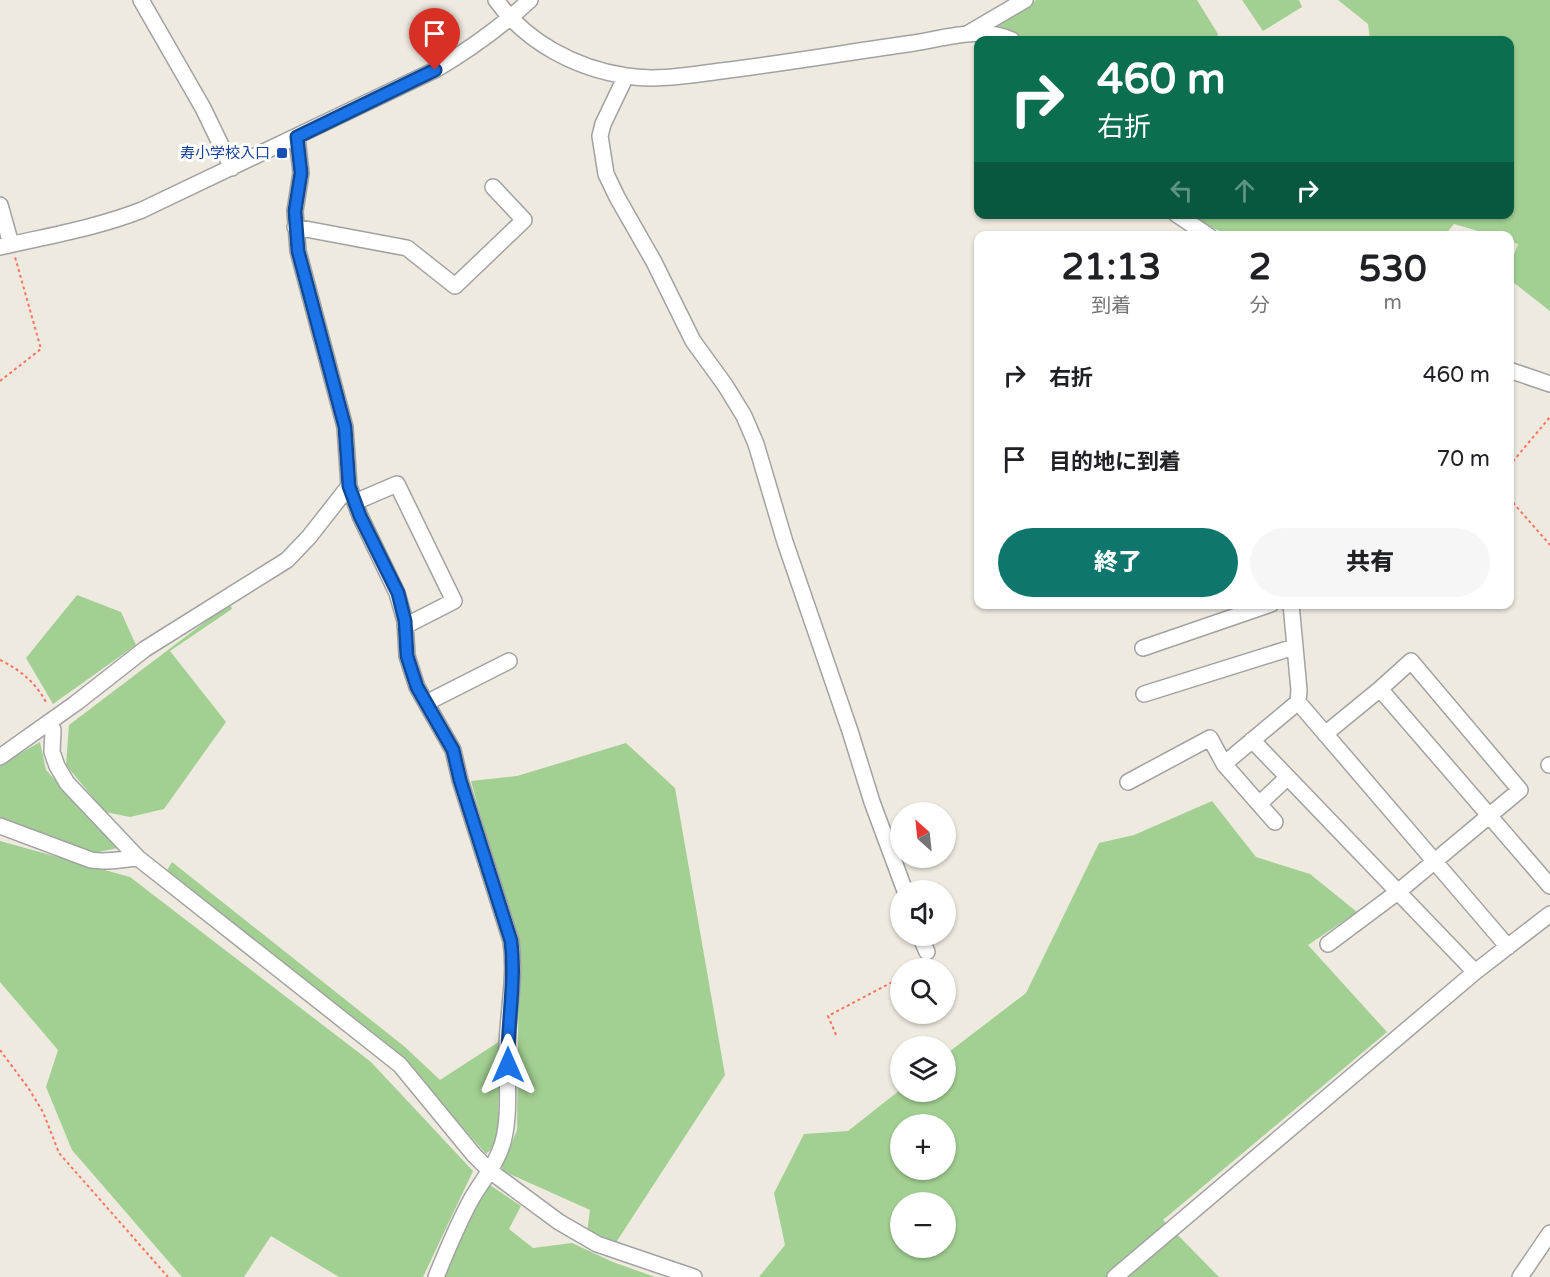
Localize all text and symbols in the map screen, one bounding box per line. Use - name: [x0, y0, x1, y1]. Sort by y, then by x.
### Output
- pin: [409, 8, 460, 70]
- icon: arrive: [418, 17, 451, 50]
- text: 460 m: [1097, 54, 1226, 105]
- icon: right: [998, 60, 1076, 138]
- text: 右折: [1097, 111, 1151, 144]
- place label: 寿小学校入口: [180, 144, 270, 162]
- marker: 寿小学校入口: [275, 146, 289, 160]
- icon: left: [1165, 174, 1198, 207]
- icon: ahead: [1228, 174, 1261, 207]
- icon: right: [1291, 174, 1324, 207]
- text: 21:13: [1061, 246, 1161, 289]
- text: 2: [1249, 246, 1271, 289]
- text: 530: [1359, 248, 1427, 291]
- text: m: [1383, 291, 1402, 315]
- text: 到着: [1091, 294, 1131, 318]
- text: 分: [1250, 294, 1270, 318]
- icon: right: [998, 359, 1031, 392]
- text: 460 m: [1423, 362, 1490, 388]
- text: 右折: [1049, 365, 1093, 391]
- icon: arrive: [998, 443, 1031, 476]
- text: 70 m: [1436, 446, 1490, 472]
- text: 目的地に到着: [1049, 449, 1181, 475]
- button: 終了: [998, 528, 1238, 597]
- button: 共有: [1250, 528, 1490, 597]
- north arrow: [890, 802, 956, 868]
- map controls: [890, 802, 956, 1258]
- button: sound: [890, 880, 956, 946]
- button: search: [890, 958, 956, 1024]
- position arrow: [476, 1033, 540, 1097]
- button: layers: [890, 1036, 956, 1102]
- button: +: [890, 1114, 956, 1180]
- button: −: [890, 1192, 956, 1258]

